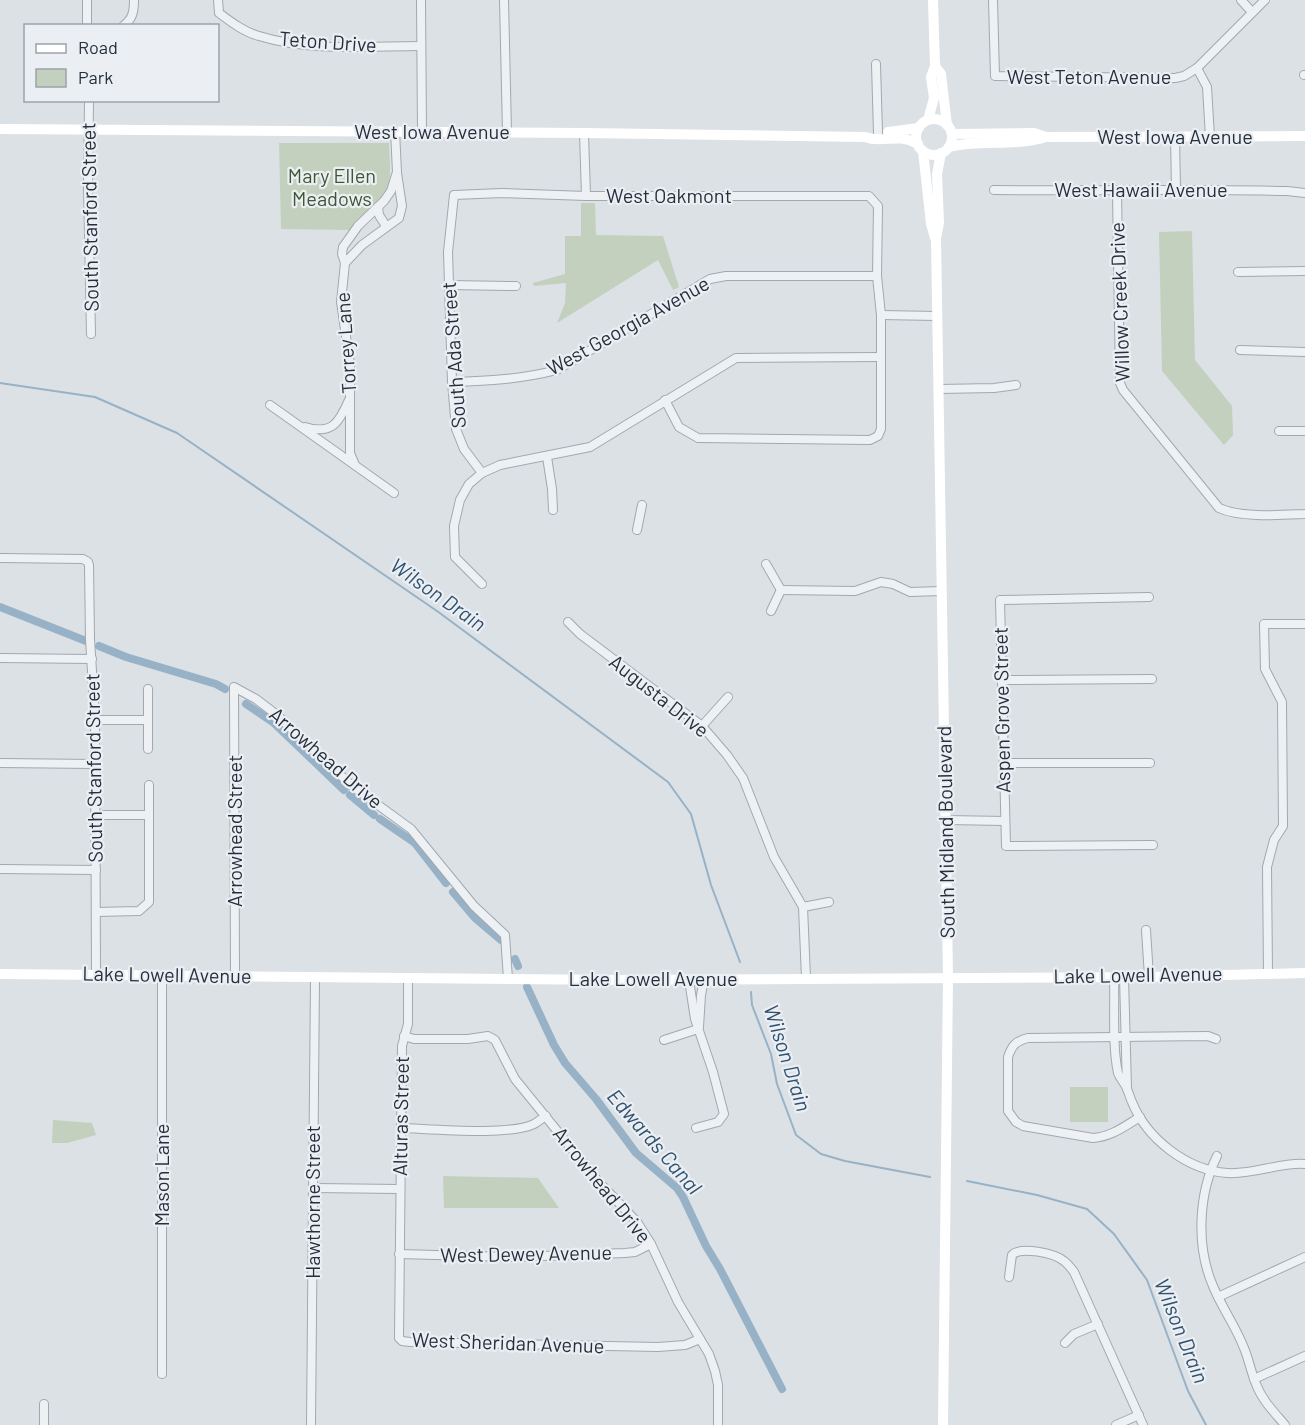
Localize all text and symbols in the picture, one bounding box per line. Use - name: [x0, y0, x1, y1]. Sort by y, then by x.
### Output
- legend: [24, 24, 219, 102]
- street label: Teton Drive: [278, 26, 378, 56]
- text: Road: [78, 36, 118, 58]
- street label: West Teton Avenue: [1007, 64, 1171, 88]
- text: Park: [78, 66, 113, 88]
- street label: West Iowa Avenue: [354, 119, 510, 143]
- street label: South Stanford Street: [75, 122, 103, 312]
- street label: West Iowa Avenue: [1097, 124, 1253, 148]
- park label: Mary Ellen Meadows: [288, 163, 376, 210]
- street label: West Hawaii Avenue: [1054, 177, 1228, 201]
- street label: West Oakmont: [606, 183, 732, 207]
- street label: Willow Creek Drive: [1104, 222, 1134, 382]
- street label: West Georgia Avenue: [542, 270, 713, 380]
- street label: South Ada Street: [436, 281, 470, 429]
- street label: Torrey Lane: [329, 291, 361, 395]
- water label: Wilson Drain: [386, 552, 491, 636]
- street label: Aspen Grove Street: [988, 627, 1014, 793]
- street label: Augusta Drive: [605, 649, 714, 742]
- street label: South Stanford Street: [79, 673, 107, 863]
- street label: Arrowhead Drive: [265, 701, 388, 813]
- street label: South Midland Boulevard: [931, 725, 959, 939]
- street label: Arrowhead Street: [222, 755, 246, 907]
- street label: Lake Lowell Avenue: [82, 961, 252, 987]
- street label: Lake Lowell Avenue: [1053, 961, 1223, 987]
- street label: Lake Lowell Avenue: [568, 966, 738, 990]
- water label: Wilson Drain: [759, 1001, 817, 1114]
- street label: Alturas Street: [387, 1056, 413, 1176]
- water label: Edwards Canal: [603, 1083, 708, 1199]
- street label: Arrowhead Drive: [549, 1121, 657, 1247]
- street label: Mason Lane: [149, 1124, 173, 1226]
- street label: Hawthorne Street: [300, 1125, 324, 1279]
- street label: West Dewey Avenue: [440, 1240, 612, 1266]
- water label: Wilson Drain: [1150, 1274, 1215, 1386]
- street label: West Sheridan Avenue: [411, 1327, 605, 1357]

